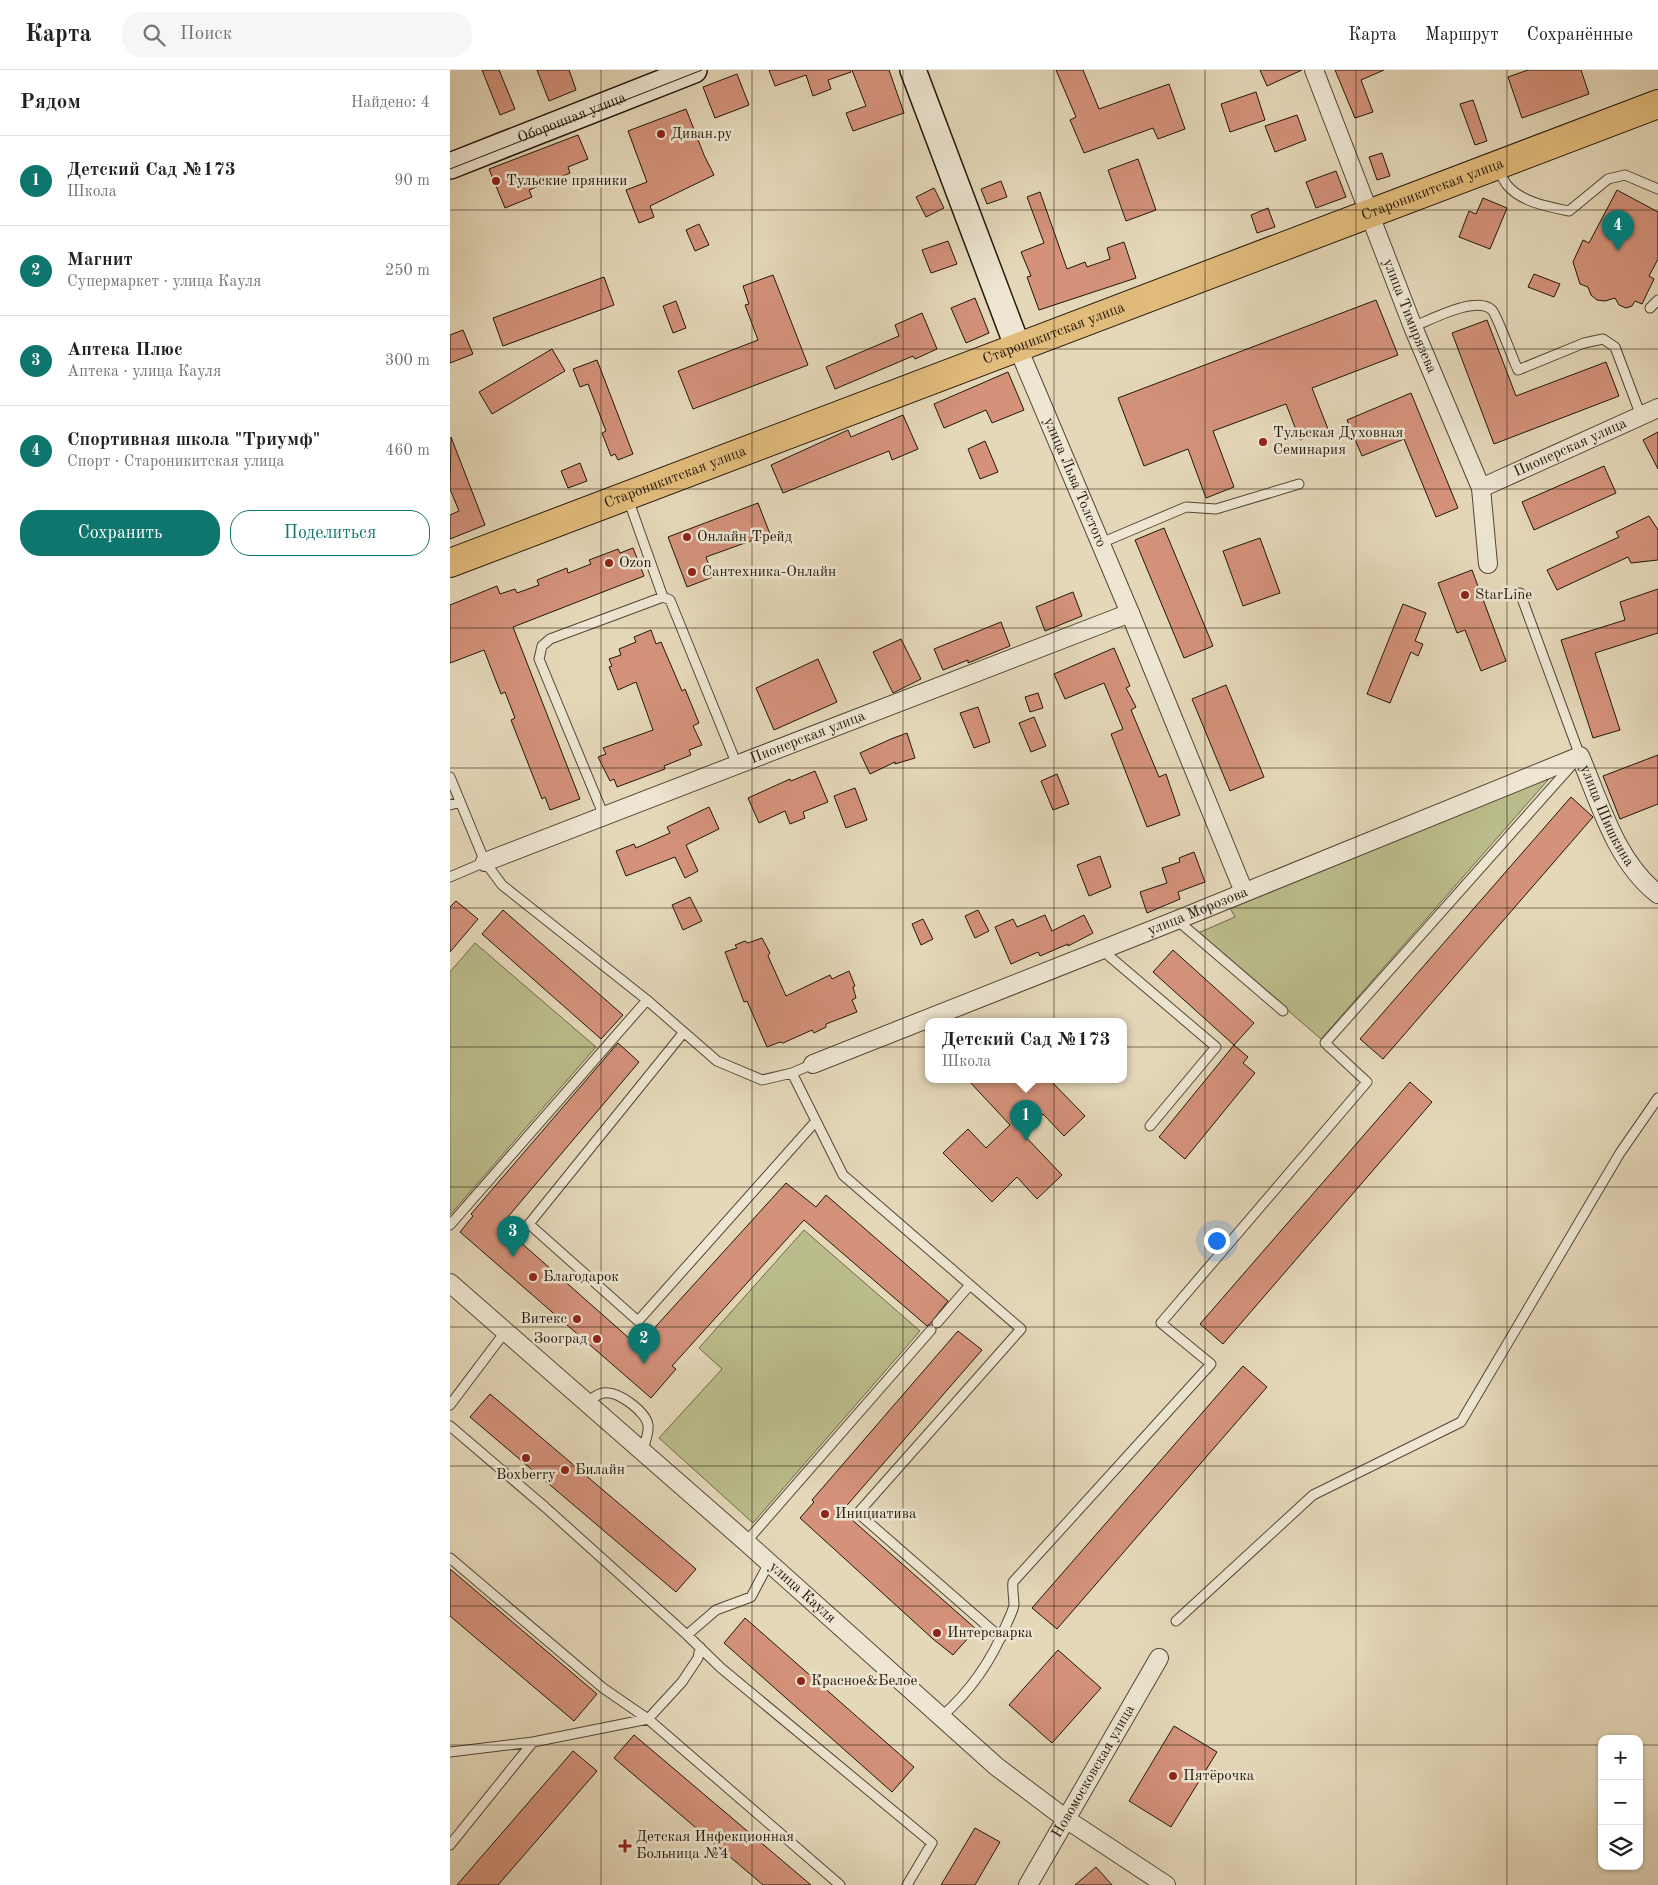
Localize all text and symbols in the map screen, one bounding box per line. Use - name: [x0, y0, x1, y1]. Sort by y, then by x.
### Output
- search box: [122, 12, 472, 57]
- icon: search: [140, 21, 168, 49]
- text: Карта: [25, 23, 92, 47]
- text: Поиск: [180, 25, 232, 44]
- text: Карта: [1348, 26, 1397, 44]
- text: Маршрут: [1425, 26, 1499, 44]
- text: Сохранённые: [1527, 26, 1633, 44]
- street label: Оборонная улица: [516, 90, 629, 146]
- text: Рядом: [20, 92, 81, 113]
- text: Найдено: 4: [351, 95, 430, 111]
- place label: Диван.ру: [671, 127, 733, 142]
- marker: Диван.ру: [655, 128, 667, 140]
- street label: Староникитская улица: [1359, 156, 1506, 223]
- text: Детский Сад №173: [67, 161, 236, 180]
- text: 1: [31, 173, 41, 189]
- text: 90 m: [394, 173, 430, 189]
- place label: Тульские пряники: [506, 174, 627, 189]
- marker: Тульские пряники: [490, 175, 502, 187]
- text: Школа: [67, 184, 117, 200]
- pin: 4: [1602, 210, 1634, 251]
- text: Магнит: [67, 251, 133, 270]
- street label: улица Тимирязева: [1380, 257, 1439, 376]
- text: 2: [31, 263, 41, 279]
- text: 250 m: [385, 263, 430, 279]
- text: Супермаркет · улица Кауля: [67, 274, 261, 290]
- street label: Староникитская улица: [981, 300, 1128, 367]
- text: Аптека Плюс: [67, 341, 183, 360]
- text: 3: [31, 353, 41, 369]
- text: 300 m: [385, 353, 430, 369]
- text: Аптека · улица Кауля: [67, 364, 221, 380]
- street label: улица Льва Толстого: [1041, 415, 1109, 549]
- street label: Пионерская улица: [1512, 415, 1630, 480]
- place label: Тульская Духовная Семинария: [1273, 426, 1404, 458]
- text: Спортивная школа "Триумф": [67, 431, 320, 450]
- marker: Тульская Духовная Семинария: [1257, 436, 1269, 448]
- text: 4: [31, 443, 41, 459]
- text: 460 m: [385, 443, 430, 459]
- street label: Староникитская улица: [602, 443, 749, 511]
- text: Спорт · Староникитская улица: [67, 454, 284, 470]
- button: Сохранить: [20, 510, 220, 556]
- button: Поделиться: [230, 510, 430, 556]
- place label: Онлайн Трейд: [697, 530, 793, 545]
- marker: Онлайн Трейд: [681, 531, 693, 543]
- place label: Ozon: [619, 556, 652, 571]
- marker: Ozon: [603, 557, 615, 569]
- place label: Сантехника-Онлайн: [702, 565, 836, 580]
- marker: Сантехника-Онлайн: [686, 566, 698, 578]
- place label: StarLine: [1475, 588, 1532, 603]
- marker: StarLine: [1459, 589, 1471, 601]
- street label: Пионерская улица: [748, 708, 868, 766]
- street label: улица Шишкина: [1577, 763, 1637, 870]
- street label: улица Морозова: [1146, 884, 1251, 938]
- popup: [925, 1018, 1127, 1083]
- text: Детский Сад №173: [942, 1031, 1110, 1050]
- text: Школа: [942, 1054, 991, 1070]
- pin: 1: [1010, 1100, 1042, 1141]
- pin: 3: [497, 1216, 529, 1257]
- your location: [1204, 1228, 1230, 1254]
- place label: Благодарок: [543, 1270, 619, 1285]
- marker: Благодарок: [527, 1271, 539, 1283]
- place label: Витекс: [521, 1312, 567, 1327]
- marker: Витекс: [571, 1313, 583, 1325]
- pin: 2: [628, 1323, 660, 1364]
- place label: Зооград: [534, 1332, 588, 1347]
- marker: Зооград: [591, 1333, 603, 1345]
- marker: Boxberry: [520, 1452, 532, 1464]
- place label: Билайн: [575, 1463, 625, 1478]
- marker: Билайн: [559, 1464, 571, 1476]
- place label: Boxberry: [496, 1468, 556, 1483]
- place label: Инициатива: [835, 1507, 917, 1522]
- marker: Инициатива: [819, 1508, 831, 1520]
- street label: улица Кауля: [766, 1559, 839, 1626]
- place label: Интерсварка: [947, 1626, 1033, 1641]
- marker: Интерсварка: [931, 1627, 943, 1639]
- place label: Красное&Белое: [811, 1674, 918, 1689]
- marker: Красное&Белое: [795, 1675, 807, 1687]
- street label: Новомосковская улица: [1049, 1702, 1138, 1841]
- map controls: [1598, 1735, 1643, 1870]
- button: +: [1598, 1735, 1643, 1780]
- place label: Пятёрочка: [1183, 1769, 1255, 1784]
- marker: Пятёрочка: [1167, 1770, 1179, 1782]
- button: −: [1598, 1780, 1643, 1825]
- button: layers: [1598, 1825, 1643, 1870]
- place label: Детская Инфекционная Больница №4: [636, 1830, 794, 1862]
- marker: Детская Инфекционная Больница №4: [618, 1839, 632, 1853]

